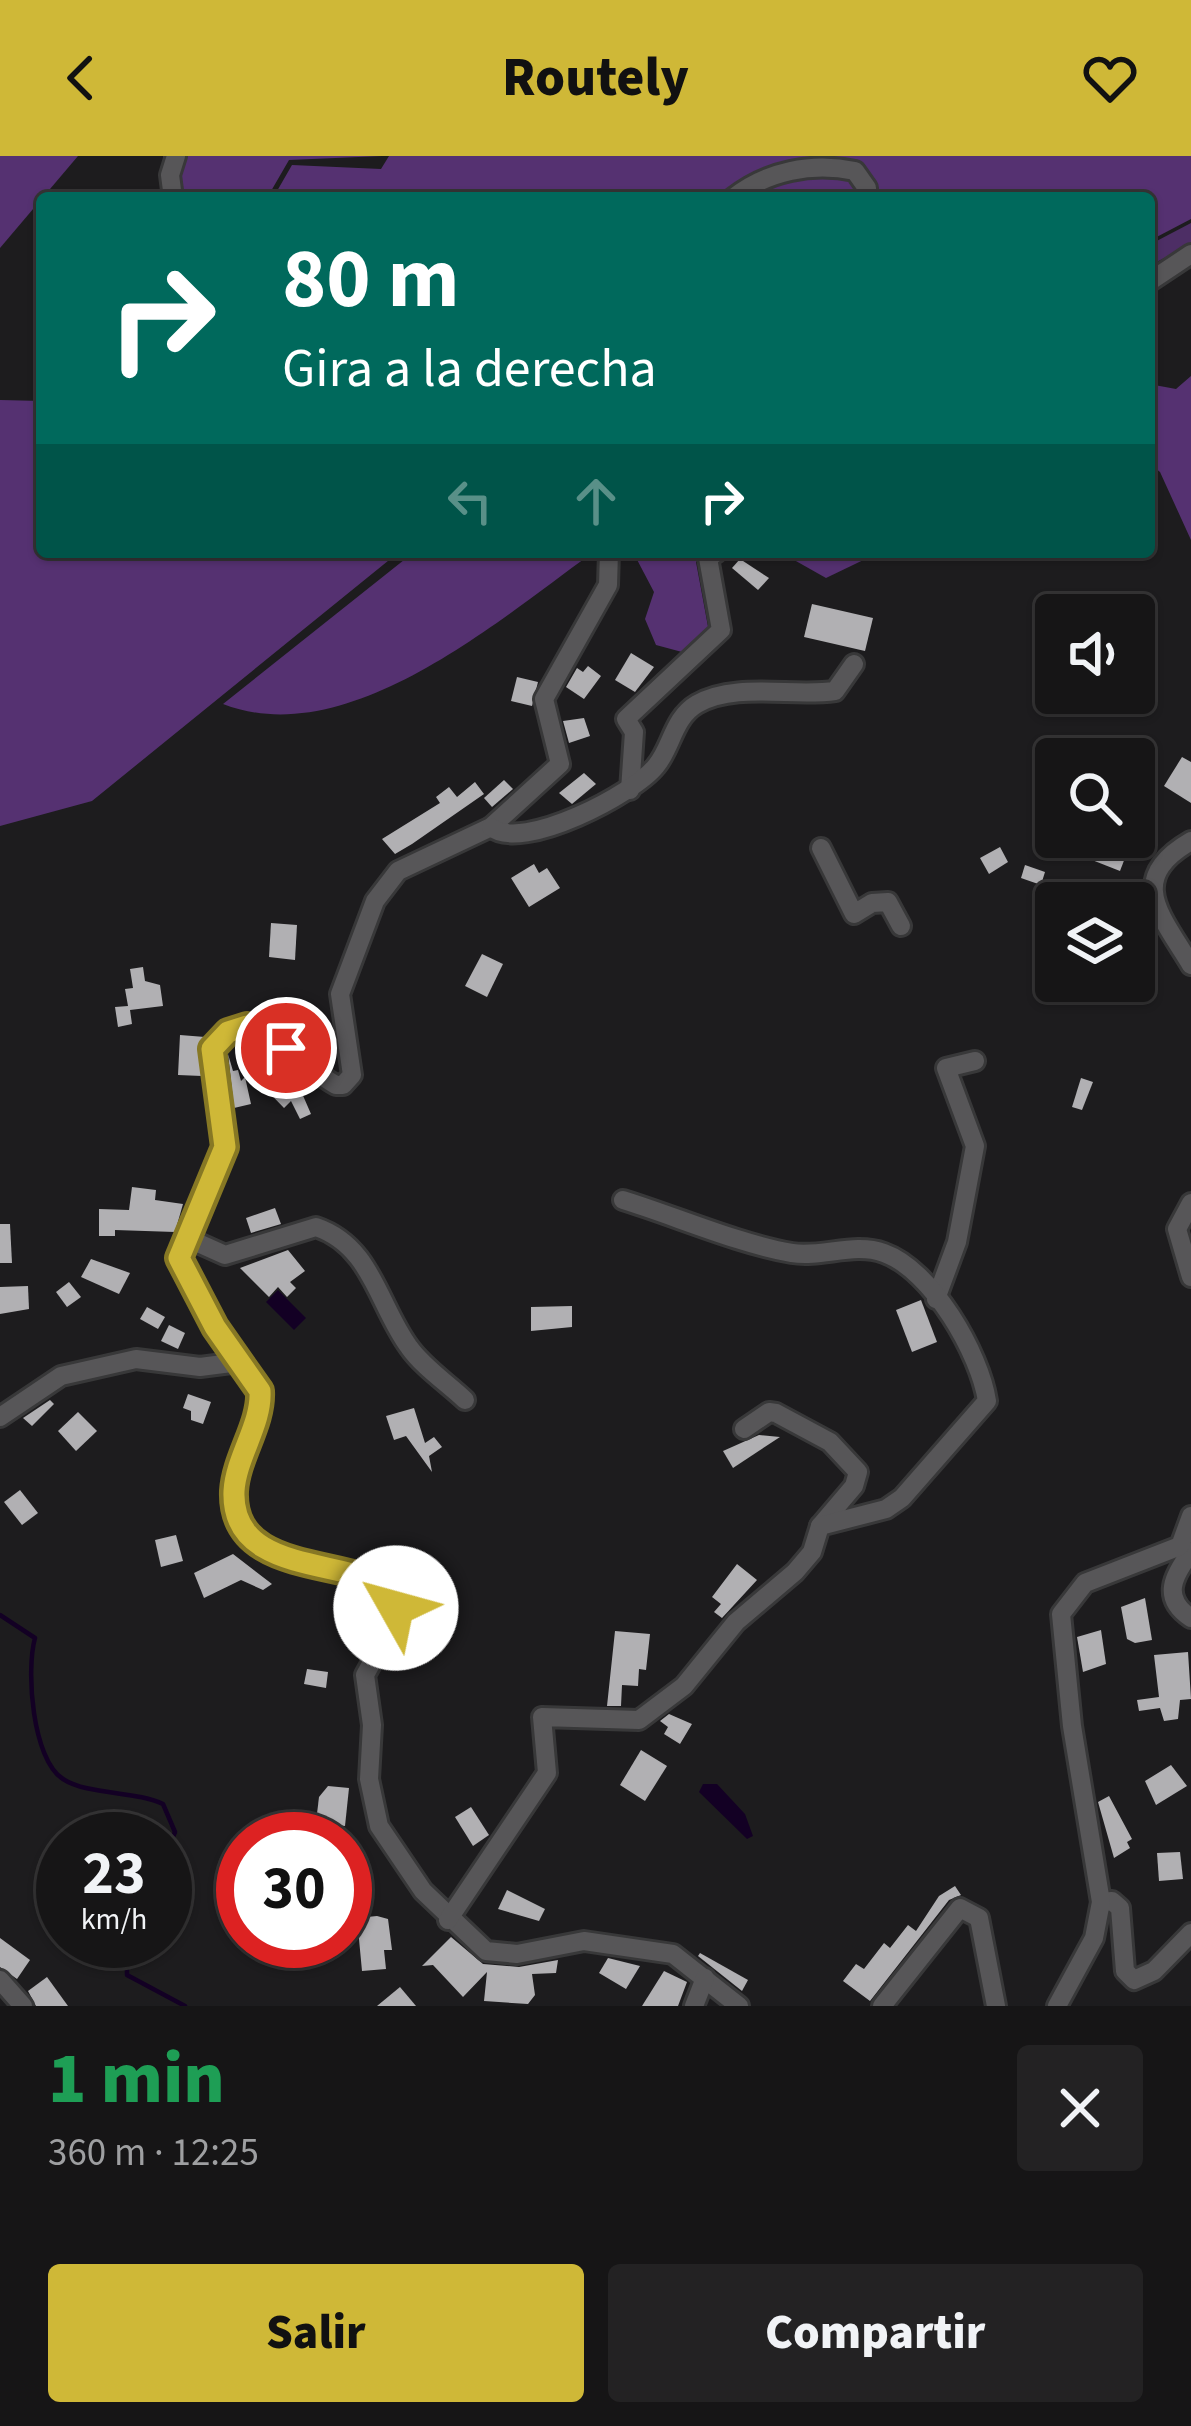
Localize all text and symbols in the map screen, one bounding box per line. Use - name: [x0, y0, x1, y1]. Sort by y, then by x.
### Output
- text: Routely: [502, 40, 689, 117]
- icon: back: [48, 45, 114, 111]
- icon: heart: [1077, 45, 1143, 111]
- text: 80 m: [282, 220, 460, 340]
- icon: right: [84, 240, 240, 396]
- text: Gira a la derecha: [282, 331, 657, 408]
- icon: left: [437, 468, 503, 534]
- icon: ahead: [563, 468, 629, 534]
- icon: right: [689, 468, 755, 534]
- map controls: [1035, 594, 1155, 1002]
- button: sound: [1035, 594, 1155, 714]
- button: search: [1035, 738, 1155, 858]
- button: layers: [1035, 882, 1155, 1002]
- pin: [235, 997, 337, 1099]
- icon: arrive: [253, 1015, 319, 1081]
- position arrow: [333, 1545, 459, 1671]
- speed limit sign: 30: [216, 1812, 372, 1968]
- text: 23: [82, 1832, 146, 1917]
- text: km/h: [81, 1898, 147, 1941]
- text: 1 min: [48, 2028, 225, 2131]
- button: close: [1017, 2045, 1143, 2171]
- text: 360 m · 12:25: [48, 2125, 259, 2181]
- button: Salir: [48, 2264, 584, 2402]
- button: Compartir: [608, 2264, 1143, 2402]

